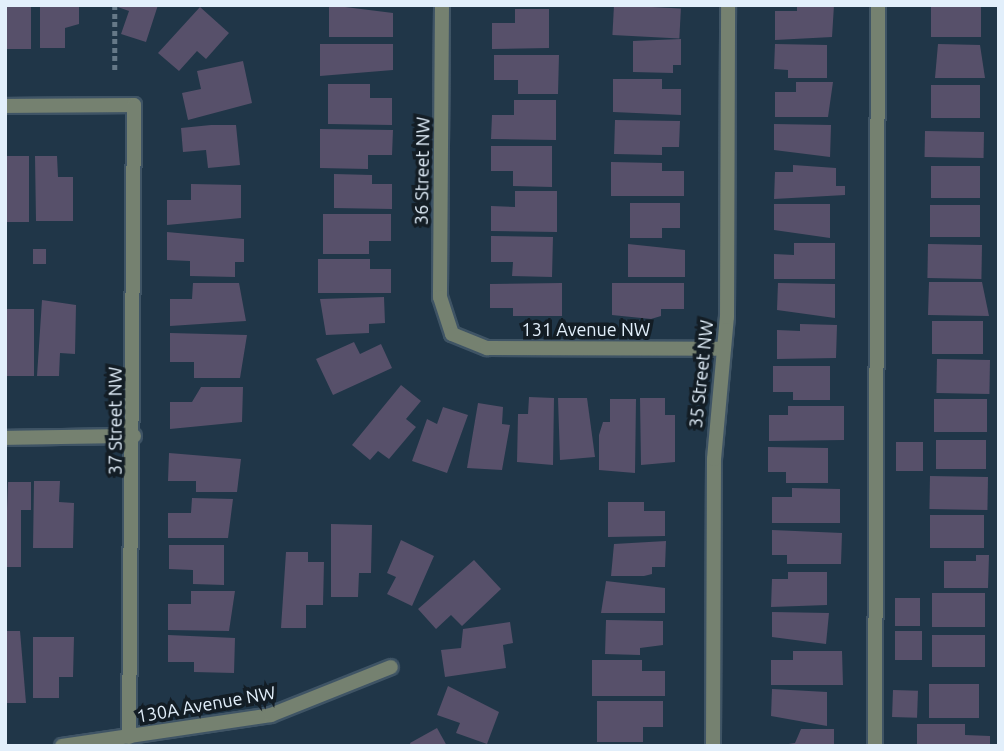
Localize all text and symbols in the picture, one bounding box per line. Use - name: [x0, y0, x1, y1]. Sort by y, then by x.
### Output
- street label: 36 Street NW: [410, 117, 434, 225]
- street label: 131 Avenue NW: [522, 318, 650, 340]
- street label: 35 Street NW: [685, 319, 717, 429]
- street label: 37 Street NW: [104, 367, 126, 475]
- street label: 130A Avenue NW: [135, 681, 277, 727]

